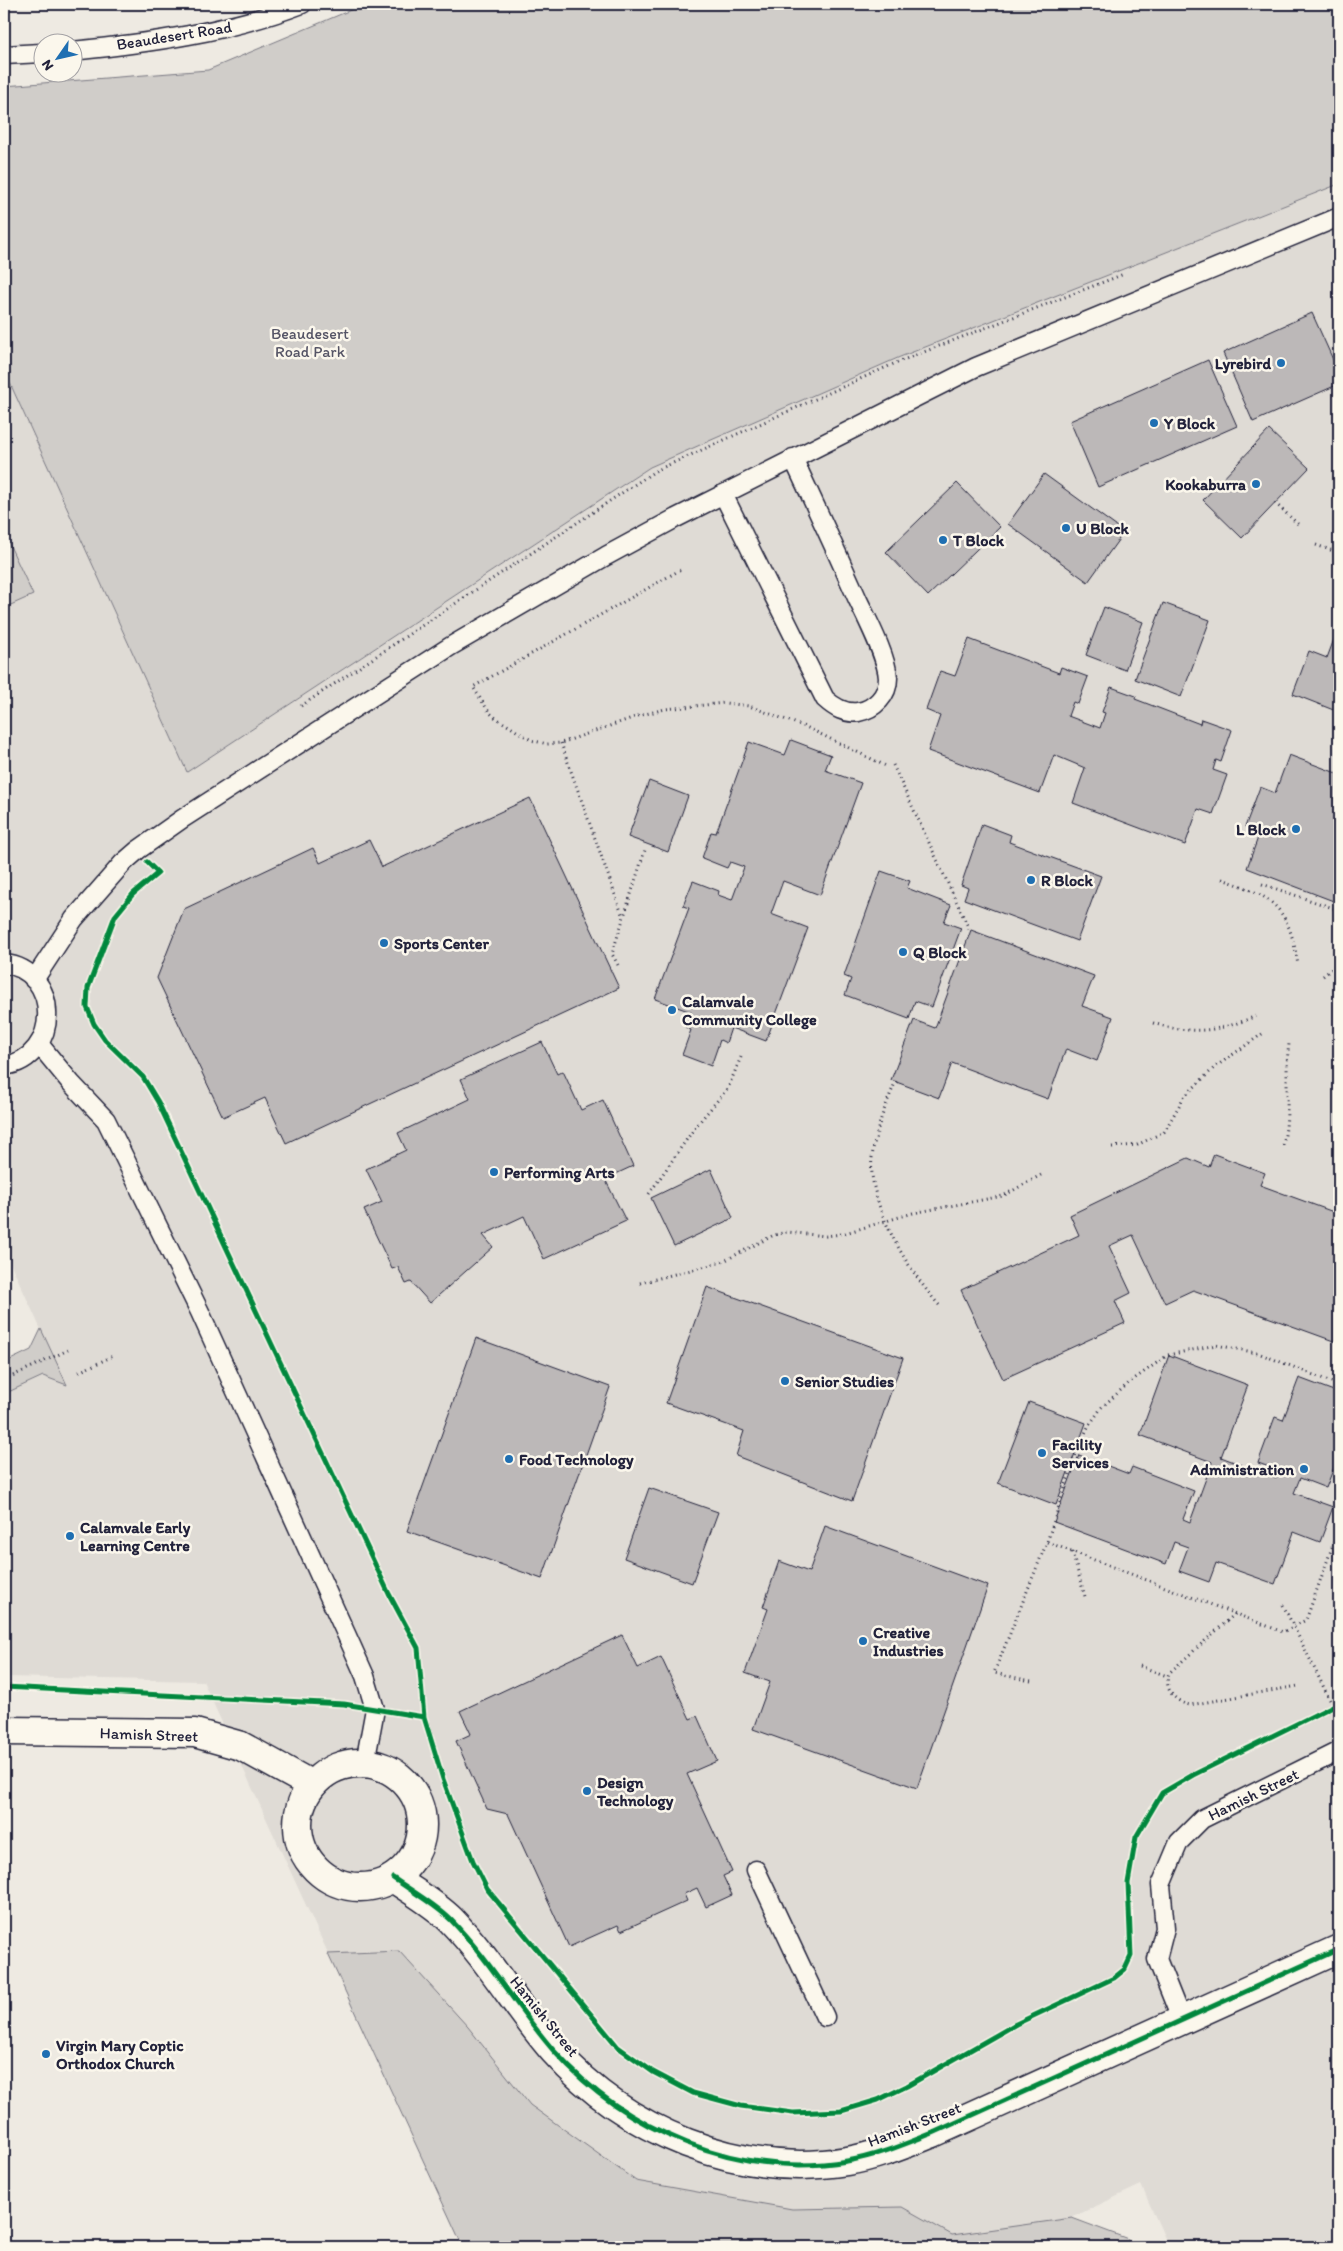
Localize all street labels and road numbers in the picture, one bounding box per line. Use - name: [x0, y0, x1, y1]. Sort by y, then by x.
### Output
- street label: Beaudesert Road: [115, 17, 234, 54]
- street label: Hamish Street: [99, 1723, 199, 1746]
- street label: Hamish Street: [1205, 1764, 1302, 1825]
- street label: Hamish Street: [506, 1972, 583, 2061]
- street label: Hamish Street: [865, 2098, 964, 2151]

